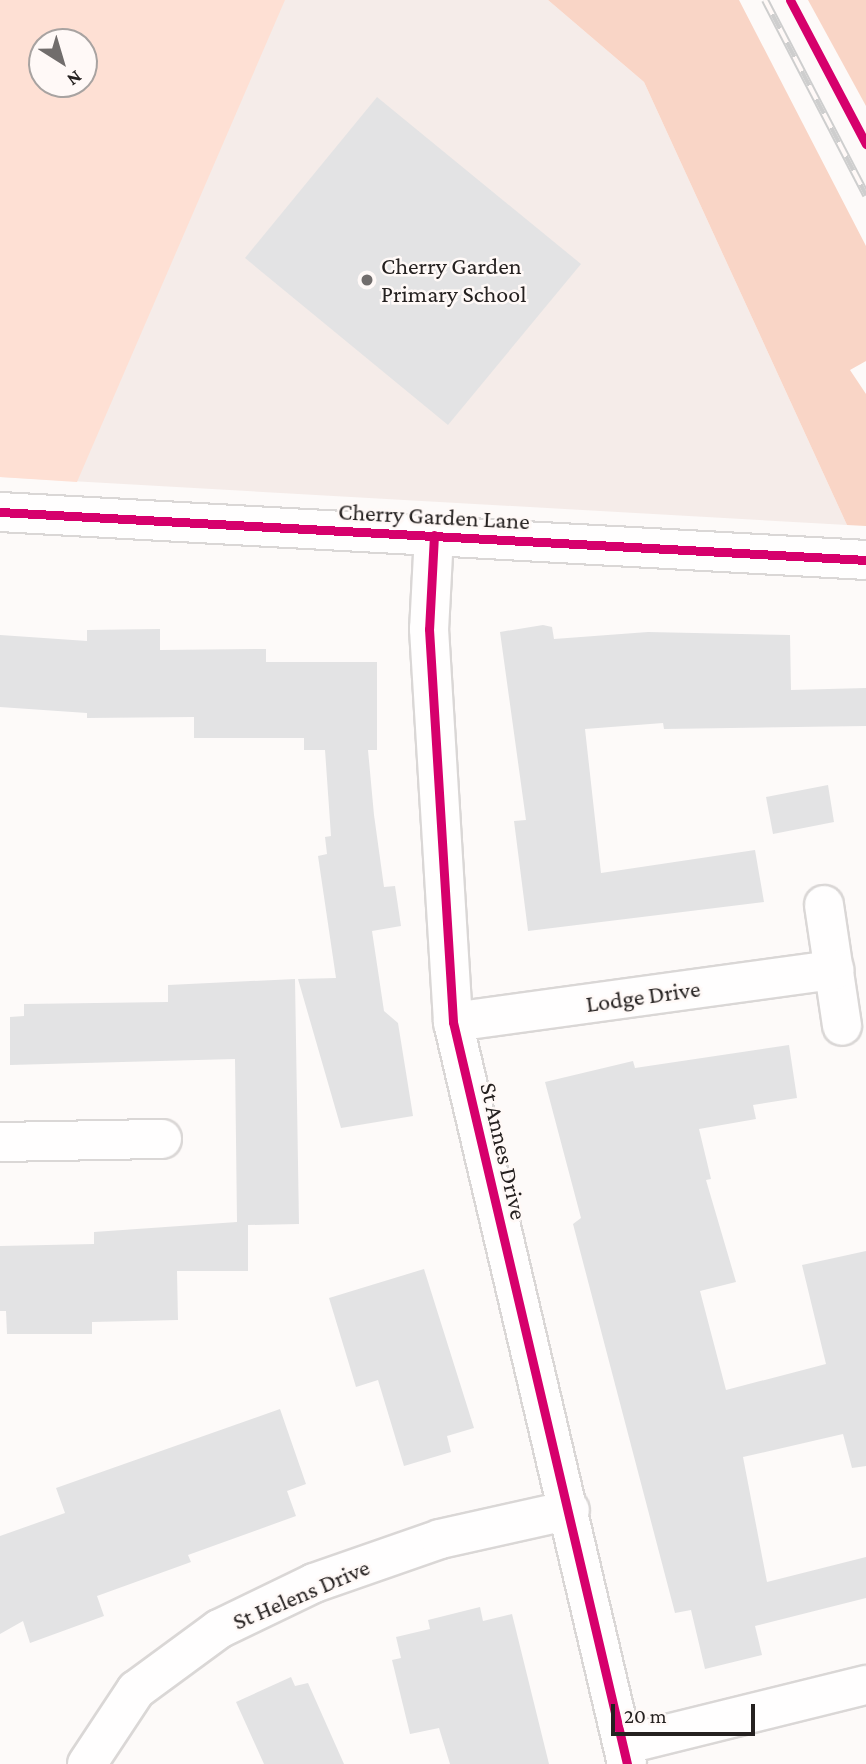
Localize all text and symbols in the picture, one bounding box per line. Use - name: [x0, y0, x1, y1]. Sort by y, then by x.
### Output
- north arrow: [28, 28, 98, 98]
- text: N: [63, 66, 86, 91]
- place label: Cherry Garden Primary School: [381, 252, 526, 308]
- marker: Cherry Garden Primary School: [359, 272, 375, 288]
- street label: Cherry Garden Lane: [338, 497, 530, 535]
- street label: Lodge Drive: [584, 974, 702, 1018]
- street label: St Annes Drive: [474, 1080, 534, 1222]
- street label: St Helens Drive: [228, 1552, 374, 1636]
- scale bar: [614, 1690, 758, 1734]
- text: 20 m: [624, 1704, 667, 1728]

